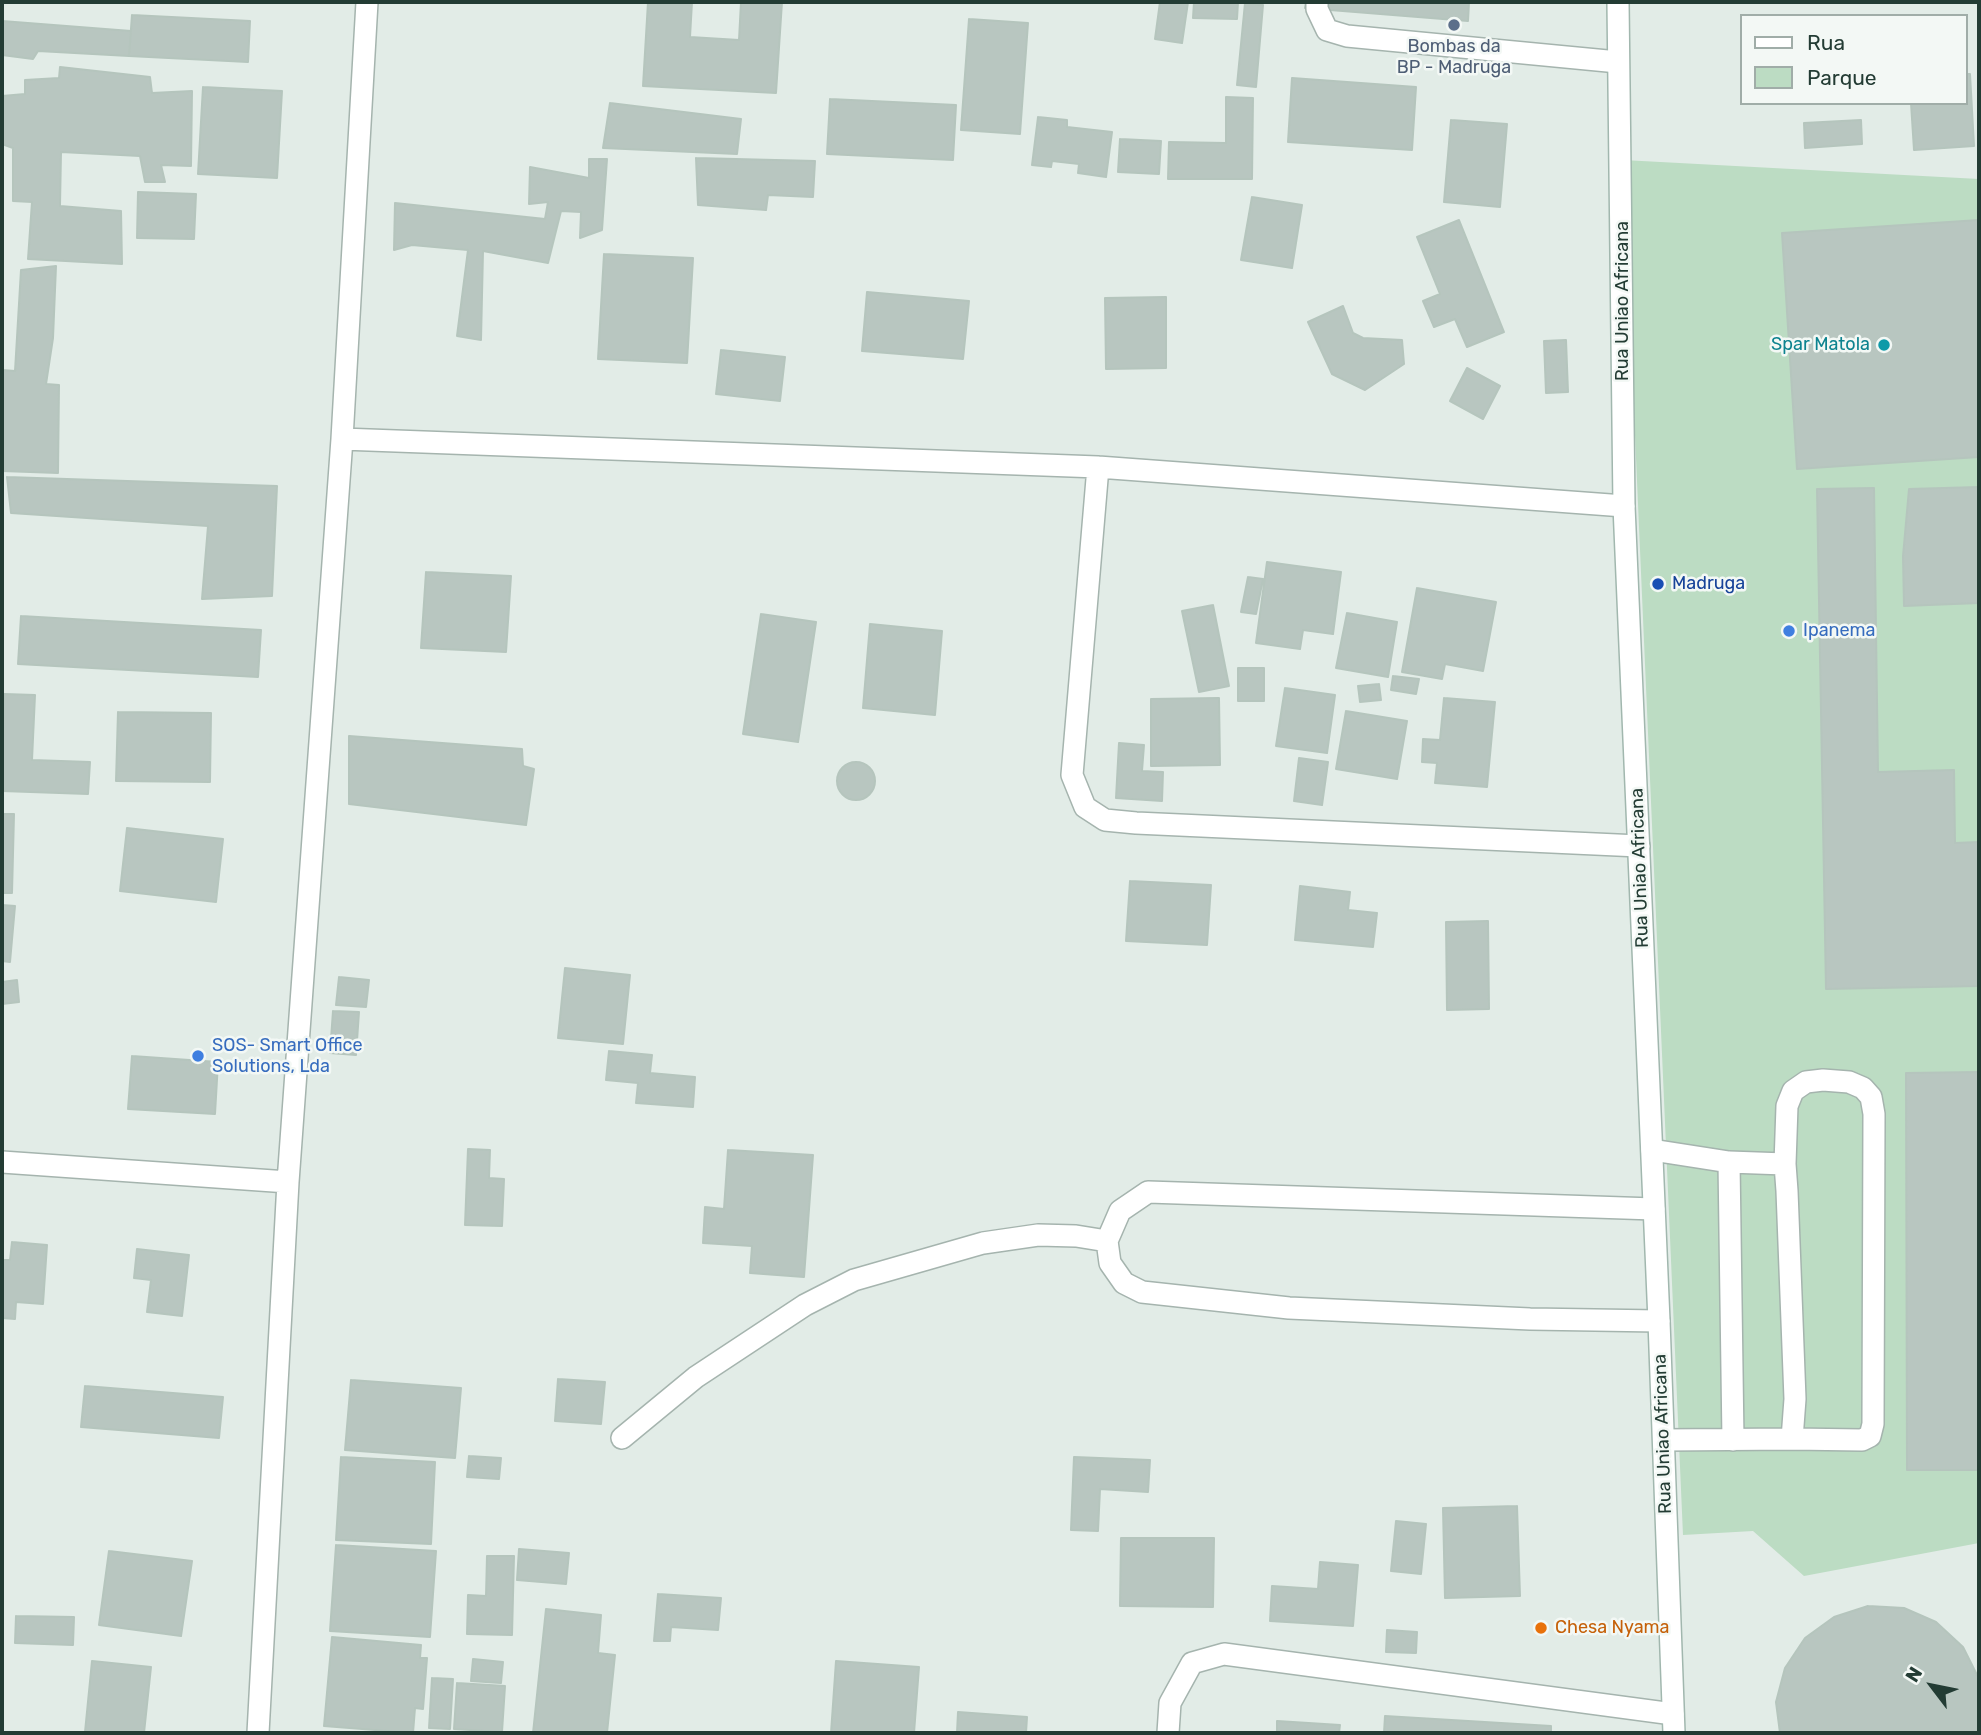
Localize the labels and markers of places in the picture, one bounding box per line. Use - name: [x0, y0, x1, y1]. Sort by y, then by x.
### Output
- marker: Bombas da BP - Madruga: [1446, 17, 1462, 33]
- place label: Bombas da BP - Madruga: [1397, 36, 1511, 78]
- place label: Spar Matola: [1771, 334, 1870, 356]
- marker: Spar Matola: [1876, 337, 1892, 353]
- place label: Madruga: [1672, 573, 1745, 595]
- marker: Madruga: [1650, 576, 1666, 592]
- place label: Ipanema: [1803, 620, 1876, 642]
- marker: Ipanema: [1781, 623, 1797, 639]
- place label: SOS- Smart Office Solutions, Lda: [212, 1035, 363, 1078]
- marker: SOS- Smart Office Solutions, Lda: [190, 1048, 206, 1064]
- place label: Chesa Nyama: [1555, 1617, 1670, 1639]
- marker: Chesa Nyama: [1533, 1620, 1549, 1636]

